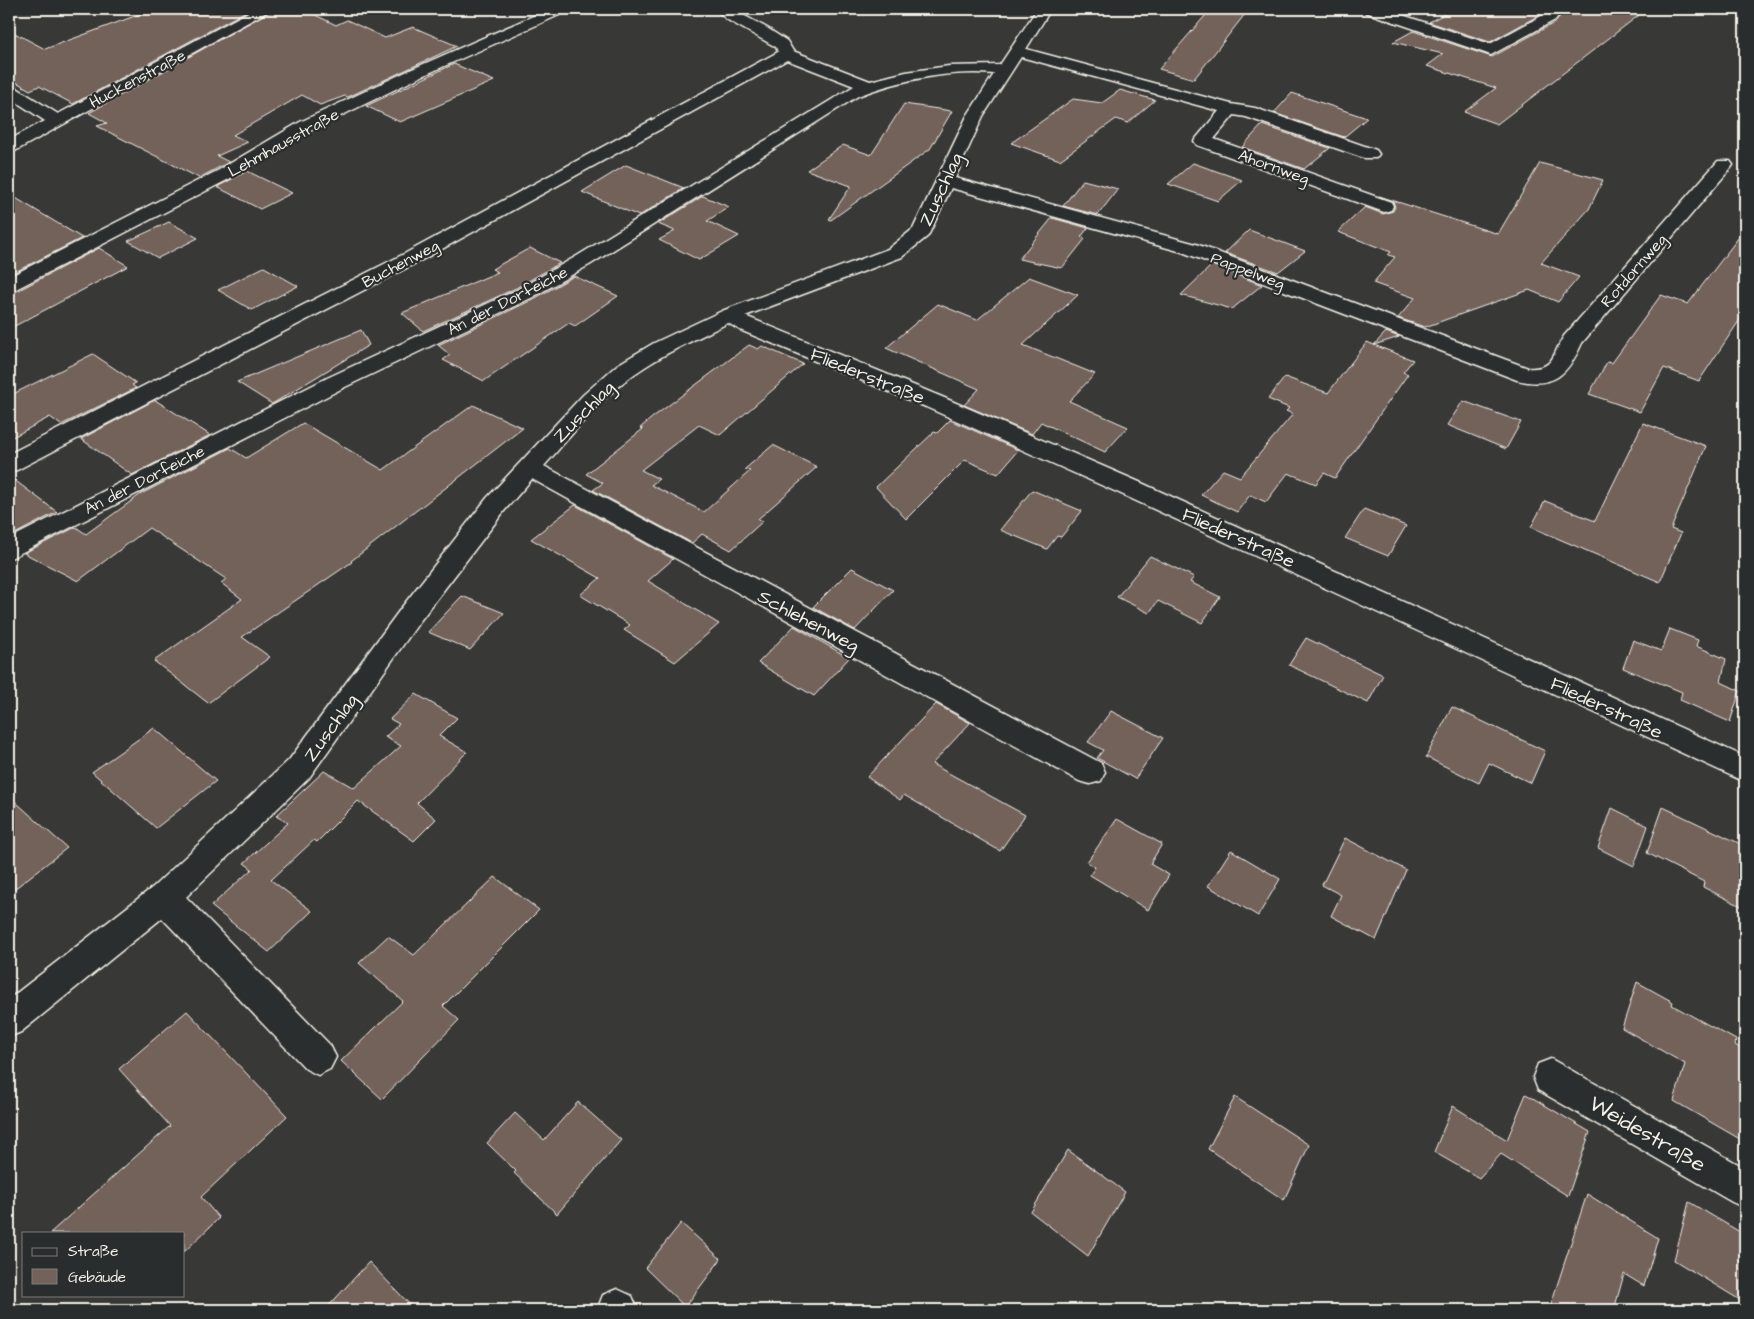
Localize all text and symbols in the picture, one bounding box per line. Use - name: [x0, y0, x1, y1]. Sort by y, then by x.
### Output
- street label: Huckenstraße: [86, 44, 190, 113]
- street label: Lehmhausstraße: [224, 103, 343, 183]
- street label: Ahornweg: [1235, 144, 1312, 191]
- street label: Zuschlag: [913, 148, 971, 231]
- street label: Rotdornweg: [1596, 229, 1673, 313]
- street label: Buchenweg: [358, 234, 443, 294]
- street label: Pappelweg: [1207, 247, 1288, 296]
- street label: An der Dorfeiche: [444, 261, 572, 341]
- street label: Fliederstraße: [806, 341, 929, 412]
- street label: Zuschlag: [547, 375, 622, 450]
- street label: An der Dorfeiche: [81, 440, 209, 520]
- street label: Fliederstraße: [1178, 501, 1299, 575]
- street label: Schlehenweg: [752, 583, 864, 660]
- street label: Fliederstraße: [1546, 671, 1667, 746]
- street label: Zuschlag: [297, 688, 366, 768]
- street label: Weidestraße: [1583, 1088, 1711, 1180]
- legend: [22, 1232, 185, 1296]
- text: Straße: [68, 1241, 118, 1262]
- text: Gebäude: [68, 1267, 126, 1288]

